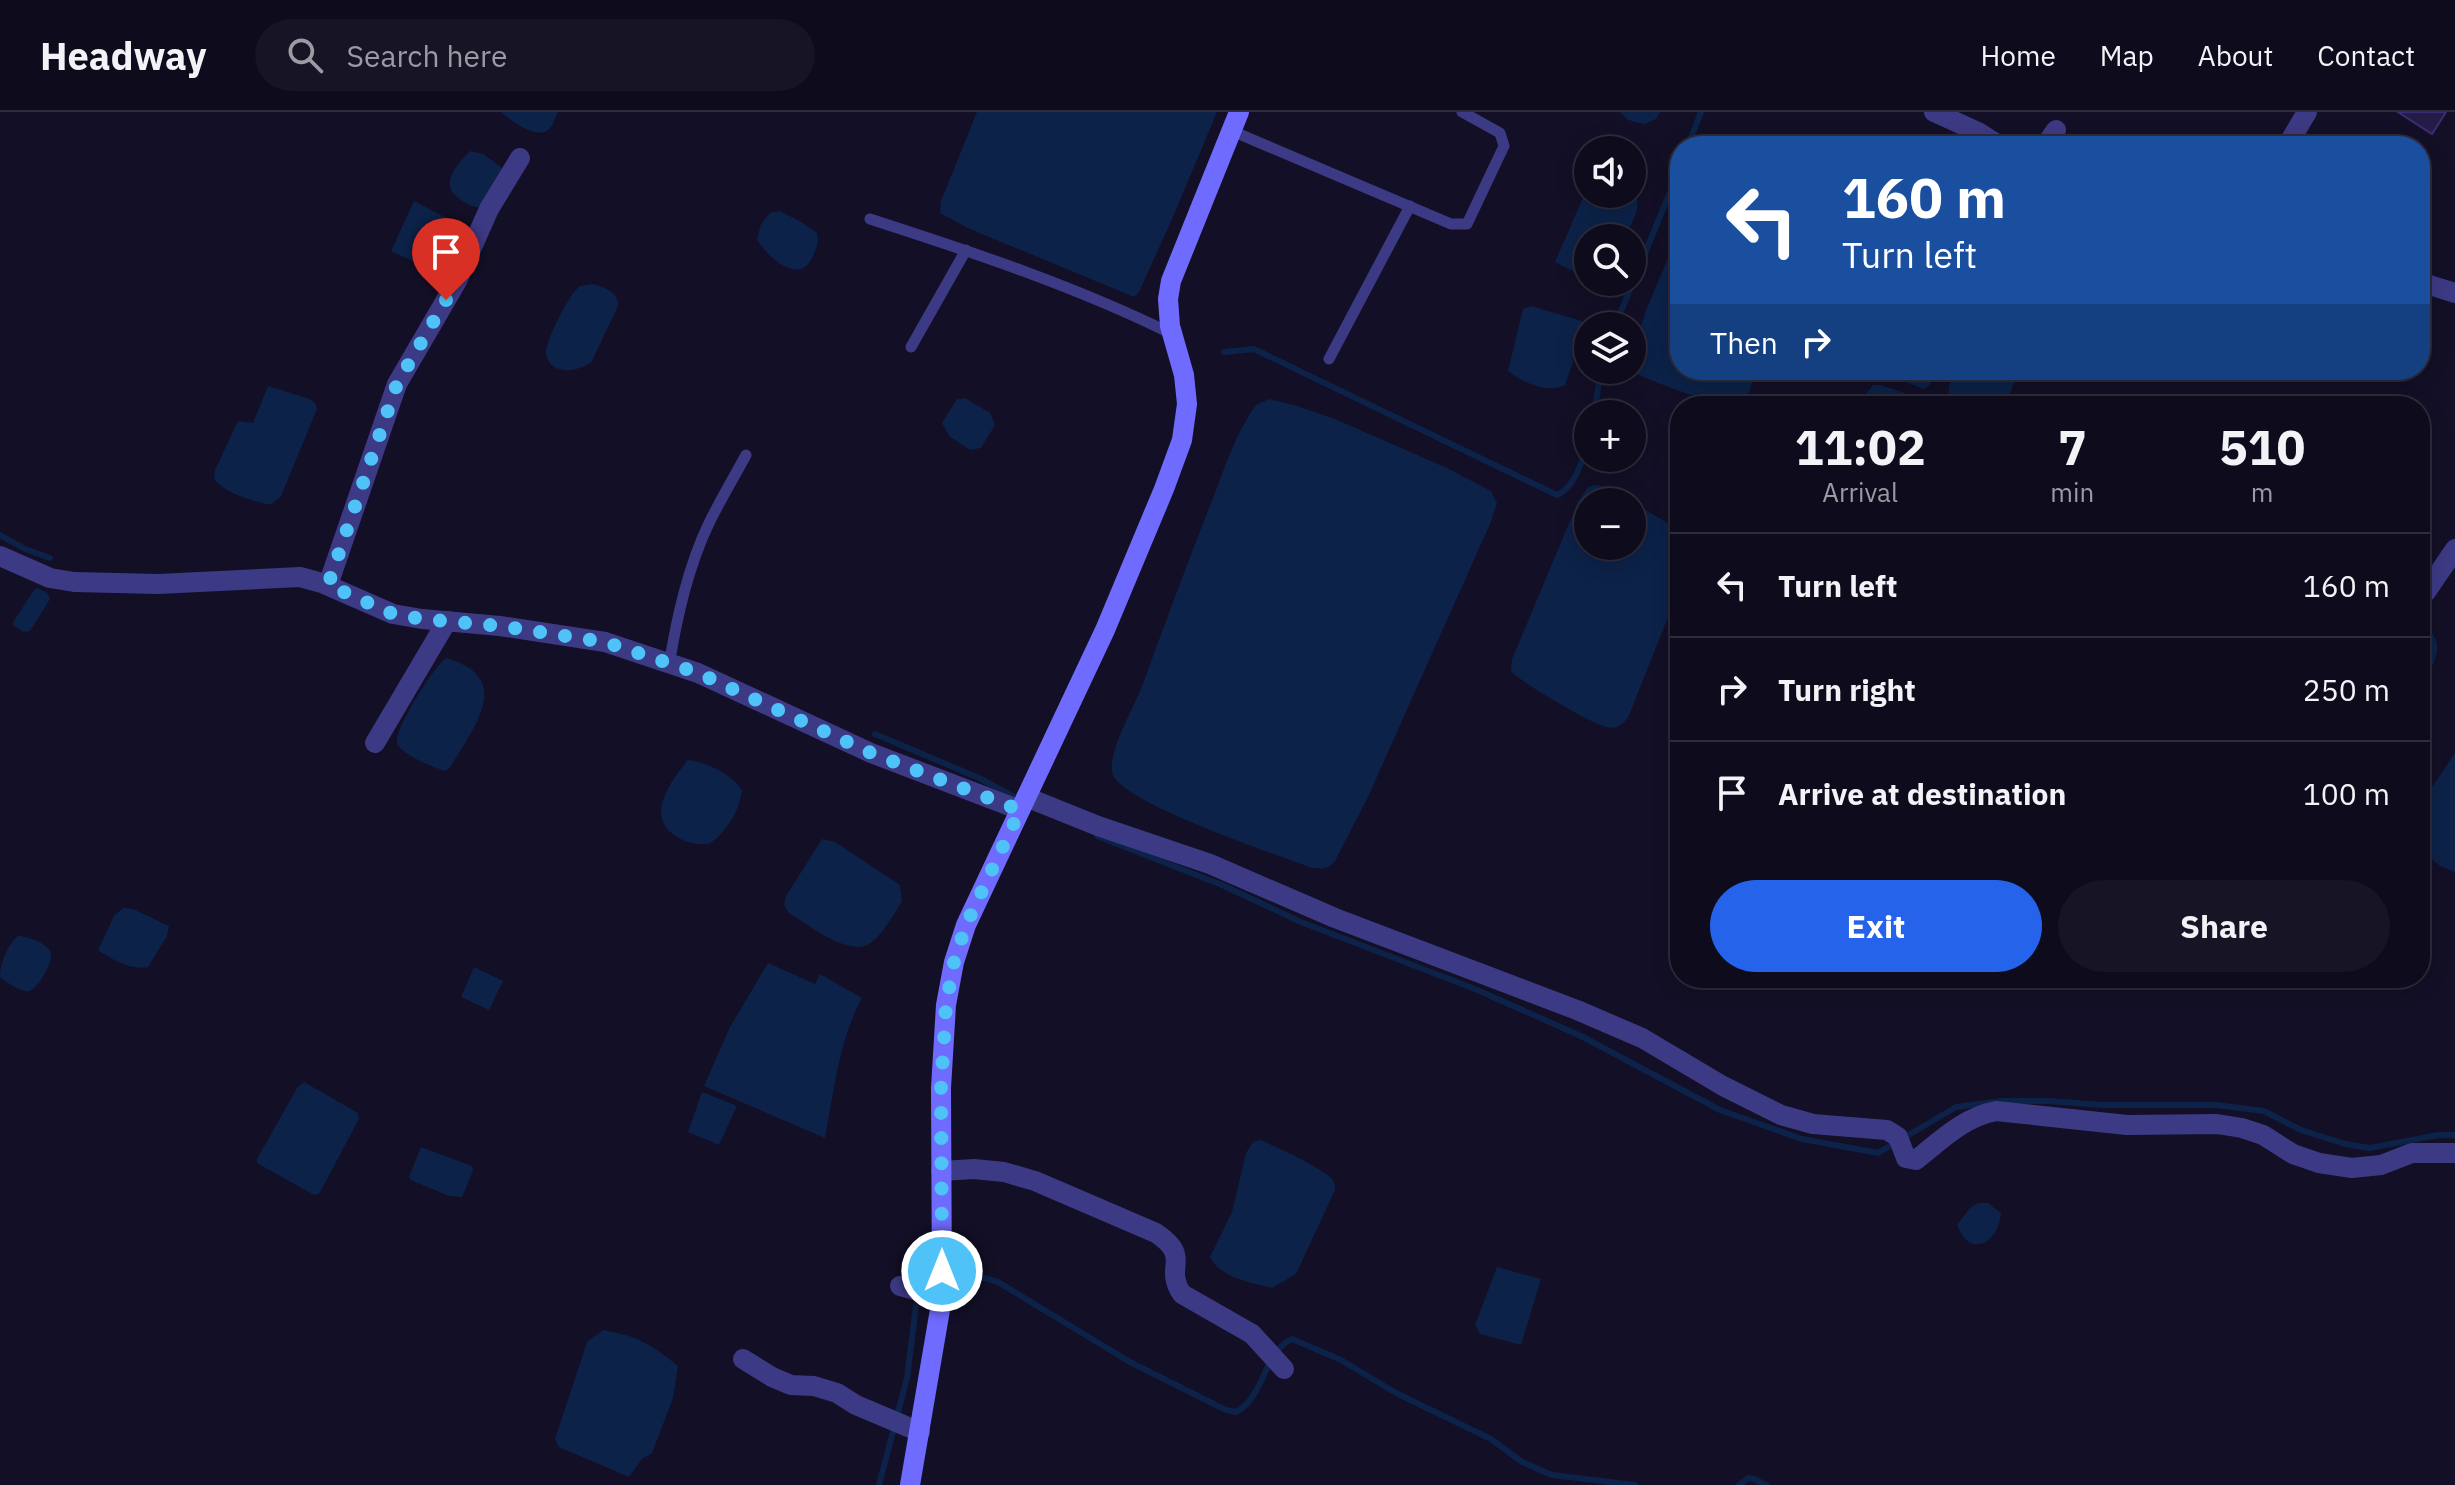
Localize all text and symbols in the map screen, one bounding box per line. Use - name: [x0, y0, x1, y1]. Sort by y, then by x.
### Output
- search box: [255, 19, 815, 91]
- text: Headway: [40, 31, 207, 80]
- icon: search: [283, 33, 327, 77]
- text: Search here: [347, 36, 507, 75]
- text: Home: [1980, 37, 2056, 74]
- text: Map: [2100, 37, 2154, 74]
- text: About: [2198, 37, 2273, 74]
- text: Contact: [2317, 37, 2415, 74]
- map controls: [1574, 136, 1646, 560]
- button: sound: [1574, 136, 1646, 208]
- text: 160 m: [1842, 161, 2006, 233]
- icon: left: [1710, 168, 1814, 272]
- pin: [412, 218, 480, 300]
- button: search: [1574, 224, 1646, 296]
- icon: arrive: [424, 230, 468, 274]
- text: Turn left: [1842, 231, 1977, 278]
- button: layers: [1574, 312, 1646, 384]
- icon: right: [1794, 320, 1838, 364]
- text: Then: [1710, 323, 1778, 362]
- button: +: [1574, 400, 1646, 472]
- text: 11:02: [1795, 416, 1926, 478]
- text: 7: [2058, 416, 2087, 478]
- text: 510: [2219, 416, 2305, 478]
- text: Arrival: [1822, 475, 1898, 509]
- text: min: [2050, 475, 2094, 509]
- text: m: [2251, 475, 2273, 509]
- button: −: [1574, 488, 1646, 560]
- icon: left: [1710, 563, 1754, 607]
- text: Turn left: [1778, 566, 1897, 605]
- text: 160 m: [2303, 566, 2390, 605]
- icon: right: [1710, 667, 1754, 711]
- text: Turn right: [1778, 670, 1916, 709]
- text: 250 m: [2303, 670, 2390, 709]
- icon: arrive: [1710, 771, 1754, 815]
- text: Arrive at destination: [1778, 774, 2066, 813]
- text: 100 m: [2303, 774, 2390, 813]
- button: Exit: [1710, 880, 2042, 972]
- button: Share: [2058, 880, 2390, 972]
- position arrow: [900, 1229, 984, 1313]

